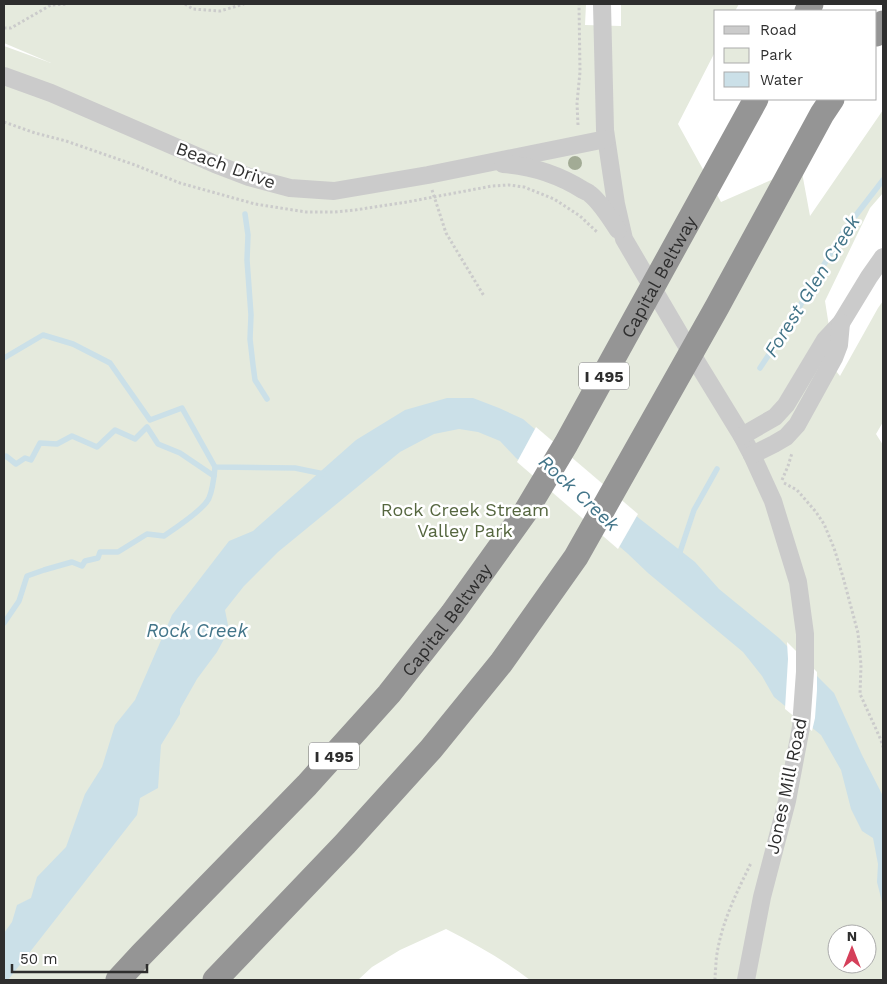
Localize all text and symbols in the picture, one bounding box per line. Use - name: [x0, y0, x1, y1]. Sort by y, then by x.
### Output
- legend: [714, 10, 877, 100]
- text: Road: [760, 21, 797, 39]
- text: Park: [760, 46, 793, 64]
- text: Water: [760, 71, 803, 89]
- street label: Beach Drive: [173, 137, 279, 193]
- water label: Forest Glen Creek: [759, 210, 865, 361]
- street label: Capital Beltway: [616, 211, 701, 341]
- road number: I 495: [579, 362, 629, 390]
- water label: Rock Creek: [534, 450, 624, 536]
- park label: Rock Creek Stream Valley Park: [381, 499, 549, 541]
- street label: Capital Beltway: [397, 558, 496, 680]
- water label: Rock Creek: [146, 619, 248, 642]
- street label: Jones Mill Road: [761, 716, 811, 856]
- road number: I 495: [309, 742, 359, 769]
- north arrow: [827, 924, 877, 974]
- text: N: [847, 928, 857, 944]
- scale bar: [12, 942, 148, 974]
- text: 50 m: [20, 950, 57, 968]

